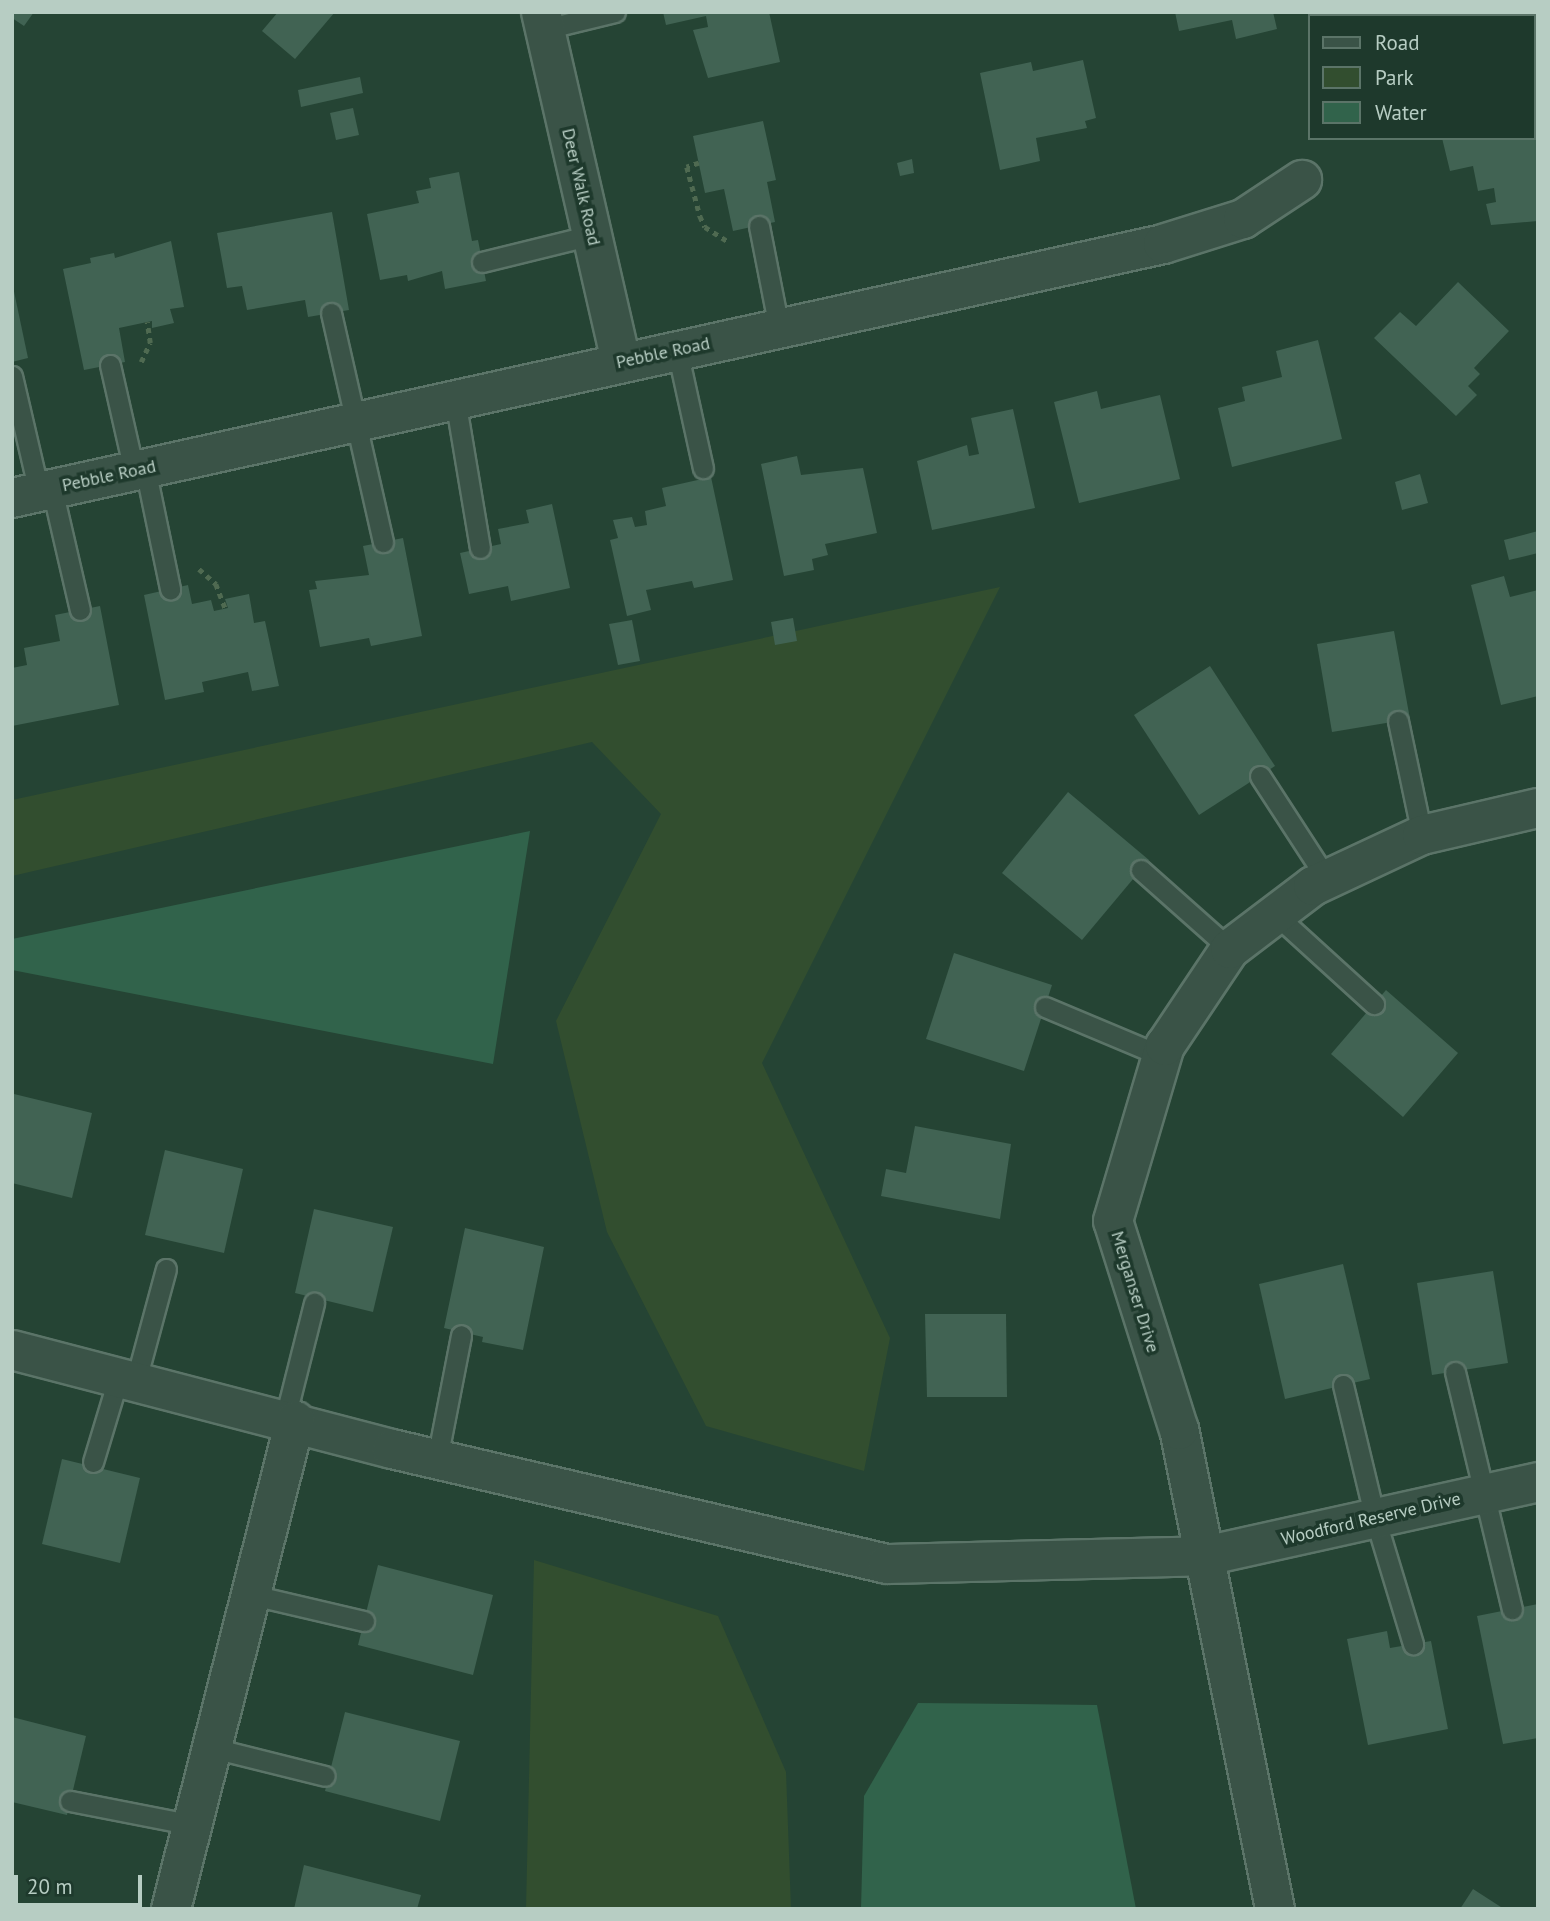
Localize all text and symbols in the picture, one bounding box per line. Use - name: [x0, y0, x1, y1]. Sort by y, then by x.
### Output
- legend: [1308, 14, 1536, 140]
- text: Road: [1375, 29, 1419, 56]
- text: Park: [1375, 64, 1414, 91]
- text: Water: [1375, 99, 1427, 126]
- street label: Deer Walk Road: [557, 126, 605, 248]
- street label: Pebble Road: [614, 333, 712, 373]
- street label: Pebble Road: [60, 456, 158, 496]
- street label: Merganser Drive: [1106, 1229, 1164, 1355]
- street label: Woodford Reserve Drive: [1279, 1488, 1463, 1550]
- scale bar: [18, 1862, 145, 1906]
- text: 20 m: [27, 1873, 73, 1900]

